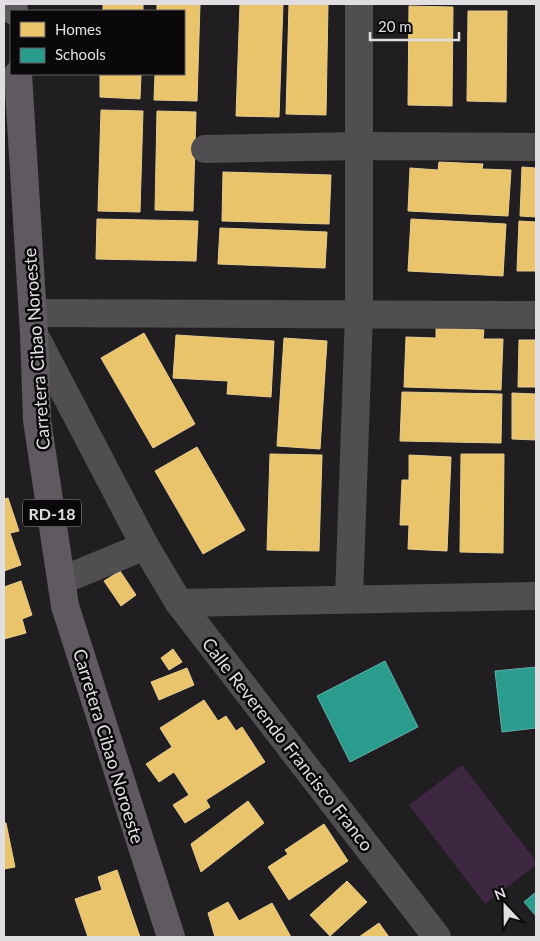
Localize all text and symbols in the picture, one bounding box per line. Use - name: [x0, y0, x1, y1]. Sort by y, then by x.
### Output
- legend: [10, 10, 185, 75]
- scale bar: [370, 10, 459, 42]
- text: 20 m: [378, 17, 412, 35]
- text: Homes: [55, 20, 101, 38]
- text: Schools: [55, 45, 106, 63]
- street label: Carretera Cibao Noroeste: [18, 247, 54, 451]
- road number: RD-18: [23, 499, 81, 526]
- street label: Calle Reverendo Francisco Franco: [198, 633, 378, 855]
- street label: Carretera Cibao Noroeste: [69, 646, 149, 846]
- north arrow: [480, 881, 530, 931]
- text: N: [492, 884, 508, 903]

